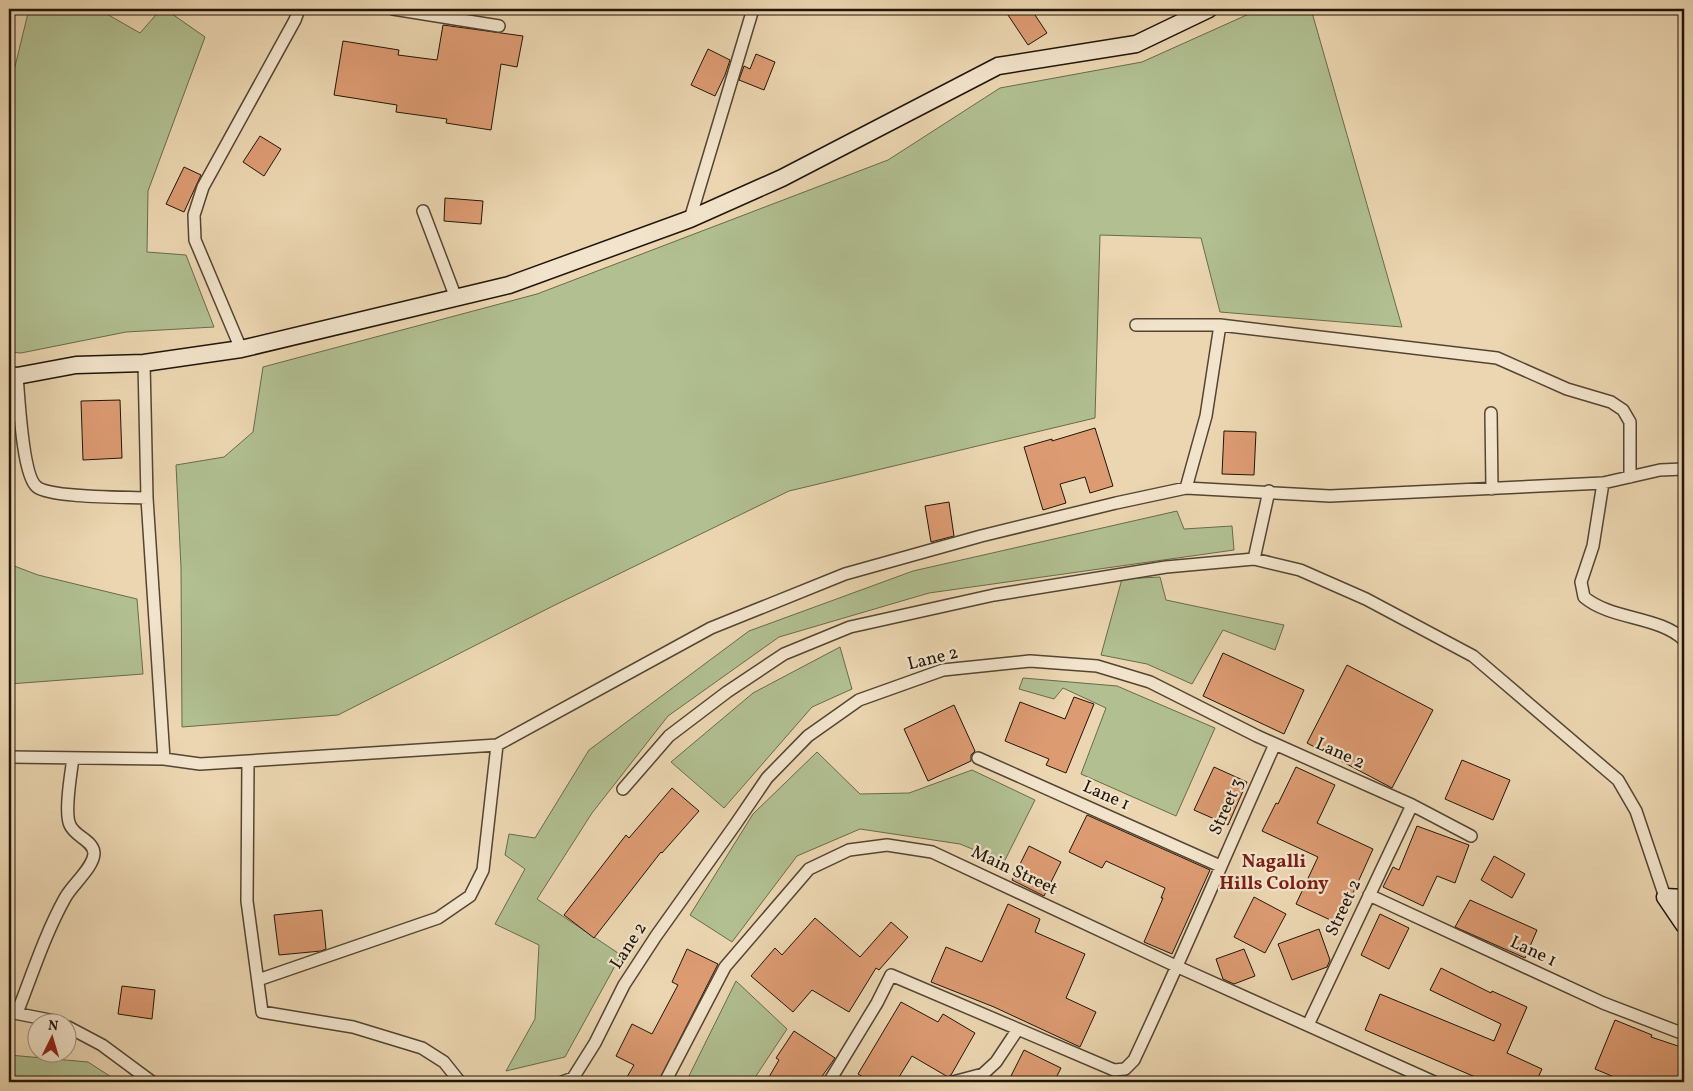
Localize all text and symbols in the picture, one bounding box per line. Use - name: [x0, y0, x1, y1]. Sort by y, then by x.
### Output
- street label: Lane 2: [905, 641, 961, 677]
- street label: Lane 2: [1311, 732, 1369, 776]
- street label: Lane 1: [1079, 775, 1133, 817]
- street label: Street 3: [1203, 775, 1251, 839]
- street label: Main Street: [967, 840, 1061, 902]
- district label: Nagalli Hills Colony: [1219, 849, 1329, 897]
- street label: Street 2: [1320, 875, 1368, 941]
- street label: Lane 2: [604, 918, 654, 974]
- street label: Lane 1: [1506, 930, 1560, 974]
- north arrow: [28, 1014, 78, 1064]
- text: N: [47, 1017, 59, 1036]

